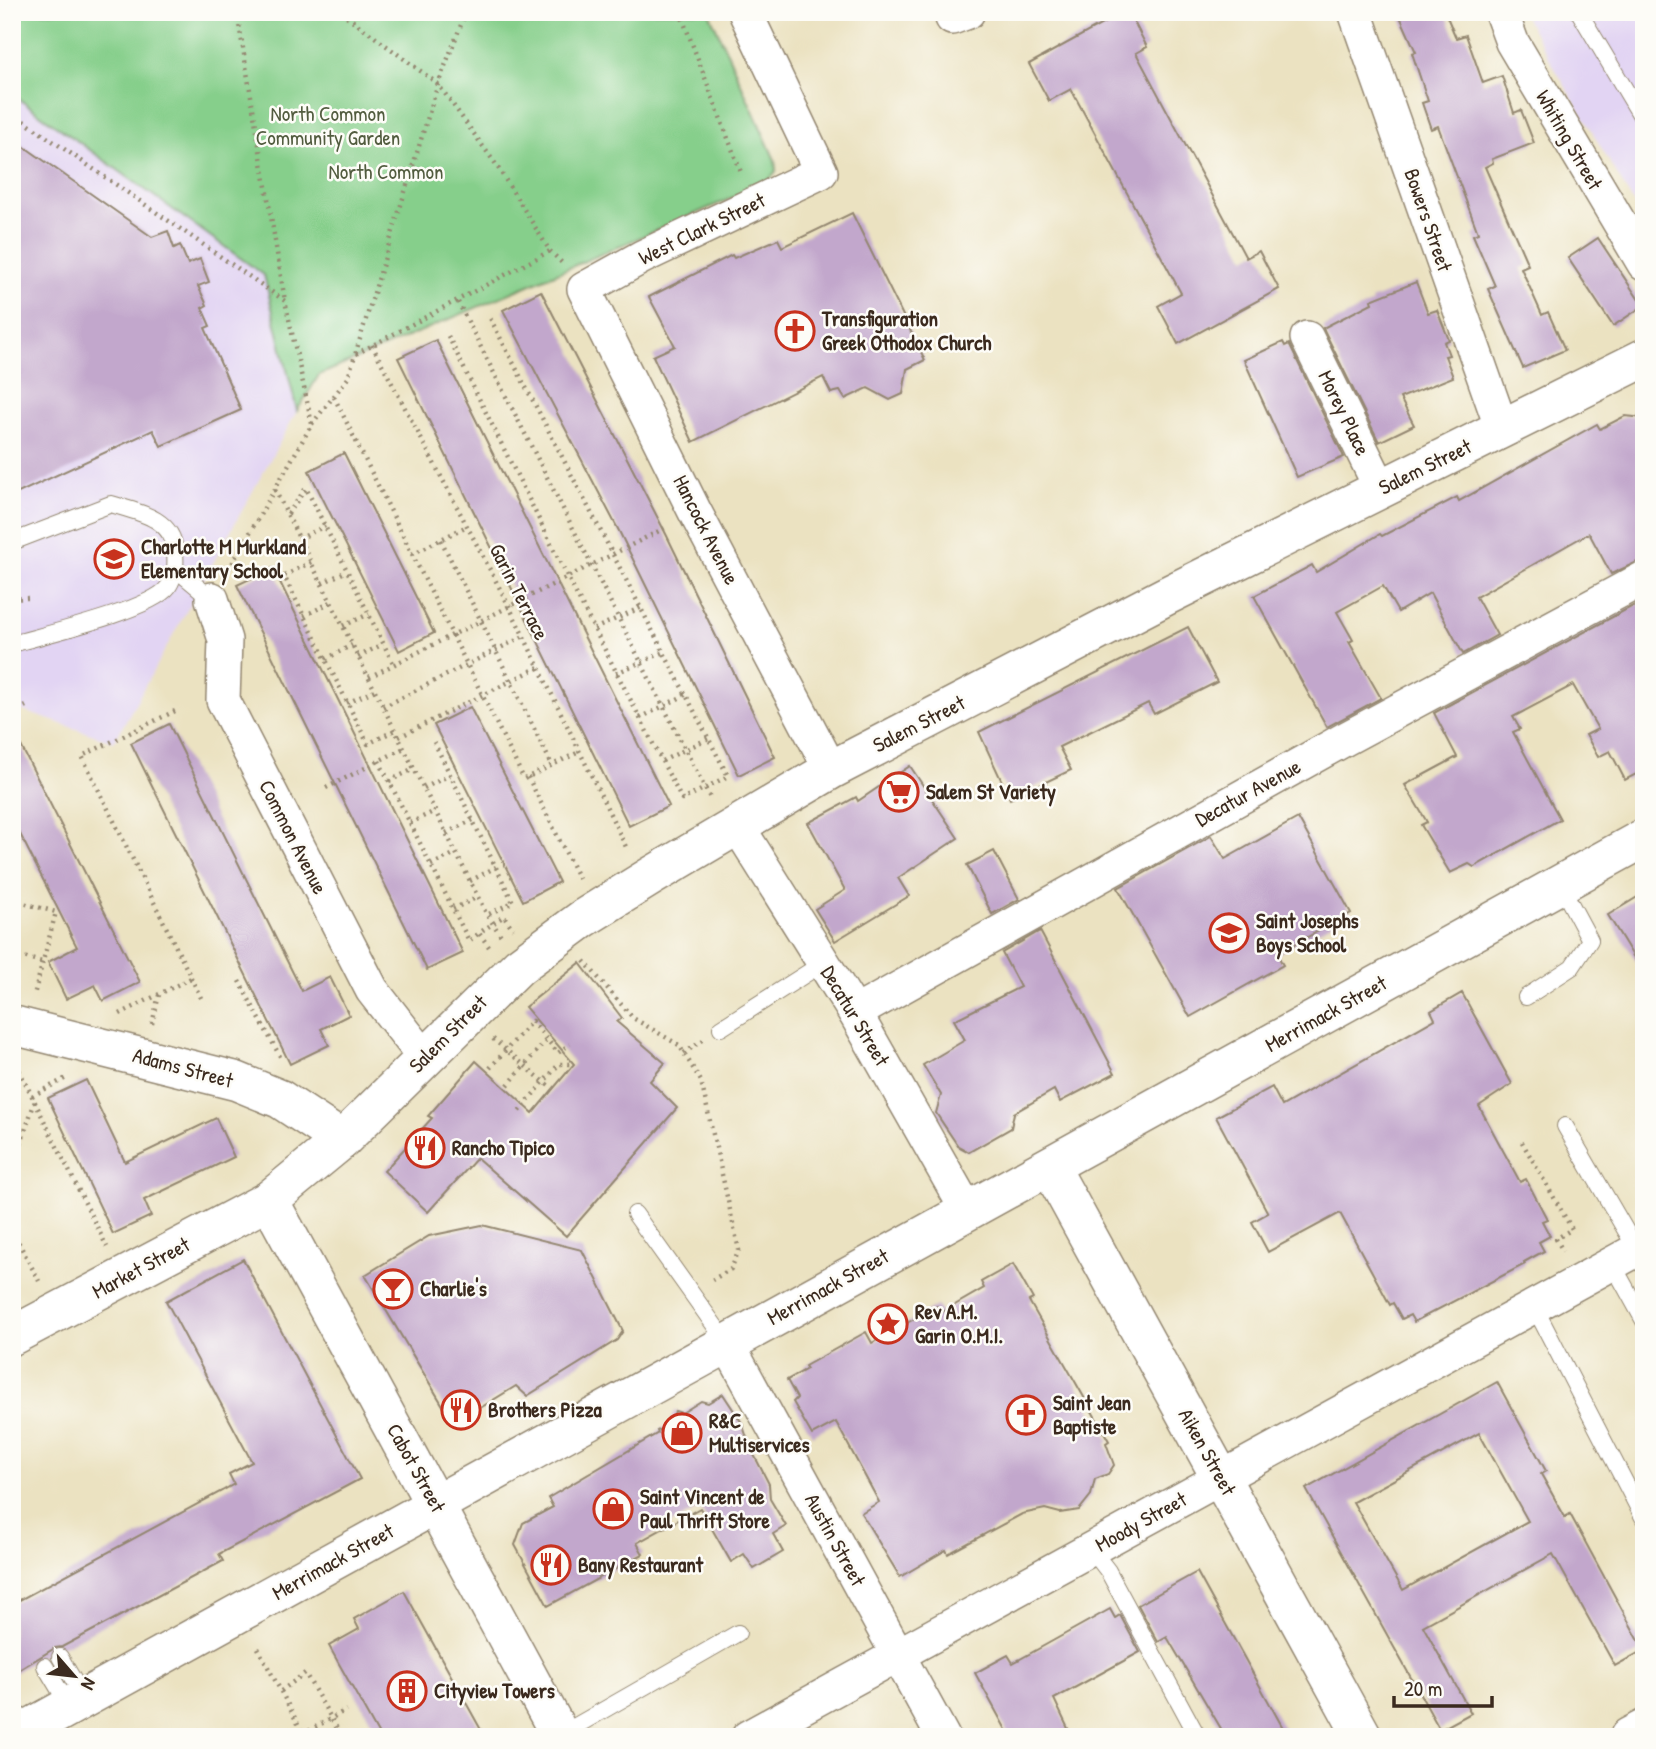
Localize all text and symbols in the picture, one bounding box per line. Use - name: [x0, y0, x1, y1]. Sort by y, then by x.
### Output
- street label: Whiting Street: [1529, 84, 1610, 196]
- park label: North Common Community Garden: [256, 99, 400, 152]
- park label: North Common: [328, 157, 444, 186]
- street label: Bowers Street: [1397, 164, 1460, 276]
- street label: West Clark Street: [634, 185, 771, 272]
- place label: Transfiguration Greek Othodox Church: [821, 304, 991, 357]
- church icon: Transfiguration Greek Othodox Church: [774, 310, 816, 352]
- street label: Morey Place: [1311, 365, 1378, 460]
- street label: Salem Street: [1374, 431, 1477, 501]
- street label: Hancock Avenue: [666, 470, 746, 589]
- place label: Charlotte M Murkland Elementary School: [141, 532, 307, 586]
- school or university icon: Charlotte M Murkland Elementary School: [93, 538, 135, 580]
- street label: Garin Terrace: [483, 539, 556, 645]
- street label: Salem Street: [868, 688, 971, 759]
- street label: Decatur Avenue: [1190, 752, 1306, 833]
- supermarket icon: Salem St Variety: [878, 771, 920, 813]
- street label: Common Avenue: [252, 775, 335, 899]
- place label: Salem St Variety: [926, 777, 1056, 807]
- place label: Saint Josephs Boys School: [1256, 906, 1359, 960]
- school or university icon: Saint Josephs Boys School: [1208, 912, 1250, 954]
- street label: Decatur Street: [814, 960, 897, 1072]
- street label: Merrimack Street: [1260, 968, 1392, 1059]
- street label: Salem Street: [402, 988, 494, 1079]
- street label: Adams Street: [130, 1040, 237, 1095]
- restaurant icon: Rancho Tipico: [404, 1127, 446, 1169]
- place label: Rancho Tipico: [452, 1133, 555, 1163]
- street label: Market Street: [87, 1229, 195, 1305]
- street label: Merrimack Street: [762, 1241, 894, 1332]
- bar icon: Charlie's: [372, 1268, 414, 1310]
- place label: Charlie's: [420, 1274, 487, 1303]
- place label: Rev A.M. Garin O.M.I.: [915, 1297, 1003, 1350]
- place icon: Rev A.M. Garin O.M.I.: [867, 1303, 909, 1345]
- place label: Saint Jean Baptiste: [1053, 1388, 1131, 1442]
- restaurant icon: Brothers Pizza: [440, 1389, 482, 1431]
- church icon: Saint Jean Baptiste: [1005, 1394, 1047, 1436]
- place label: Brothers Pizza: [488, 1395, 602, 1424]
- street label: Aiken Street: [1172, 1403, 1244, 1501]
- place label: R&C Multiservices: [709, 1406, 810, 1459]
- shop icon: R&C Multiservices: [661, 1412, 703, 1454]
- street label: Cabot Street: [380, 1418, 453, 1518]
- place label: Saint Vincent de Paul Thrift Store: [640, 1482, 771, 1535]
- street label: Moody Street: [1090, 1484, 1192, 1559]
- shop icon: Saint Vincent de Paul Thrift Store: [592, 1488, 634, 1530]
- street label: Austin Street: [798, 1488, 873, 1592]
- street label: Merrimack Street: [267, 1516, 399, 1607]
- restaurant icon: Bany Restaurant: [530, 1544, 572, 1586]
- place label: Bany Restaurant: [578, 1550, 704, 1580]
- north arrow: [38, 1640, 108, 1710]
- scale bar: [1394, 1665, 1492, 1709]
- building icon: Cityview Towers: [386, 1670, 428, 1712]
- text: N: [75, 1673, 103, 1695]
- text: 20 m: [1404, 1674, 1442, 1703]
- place label: Cityview Towers: [434, 1676, 555, 1706]

